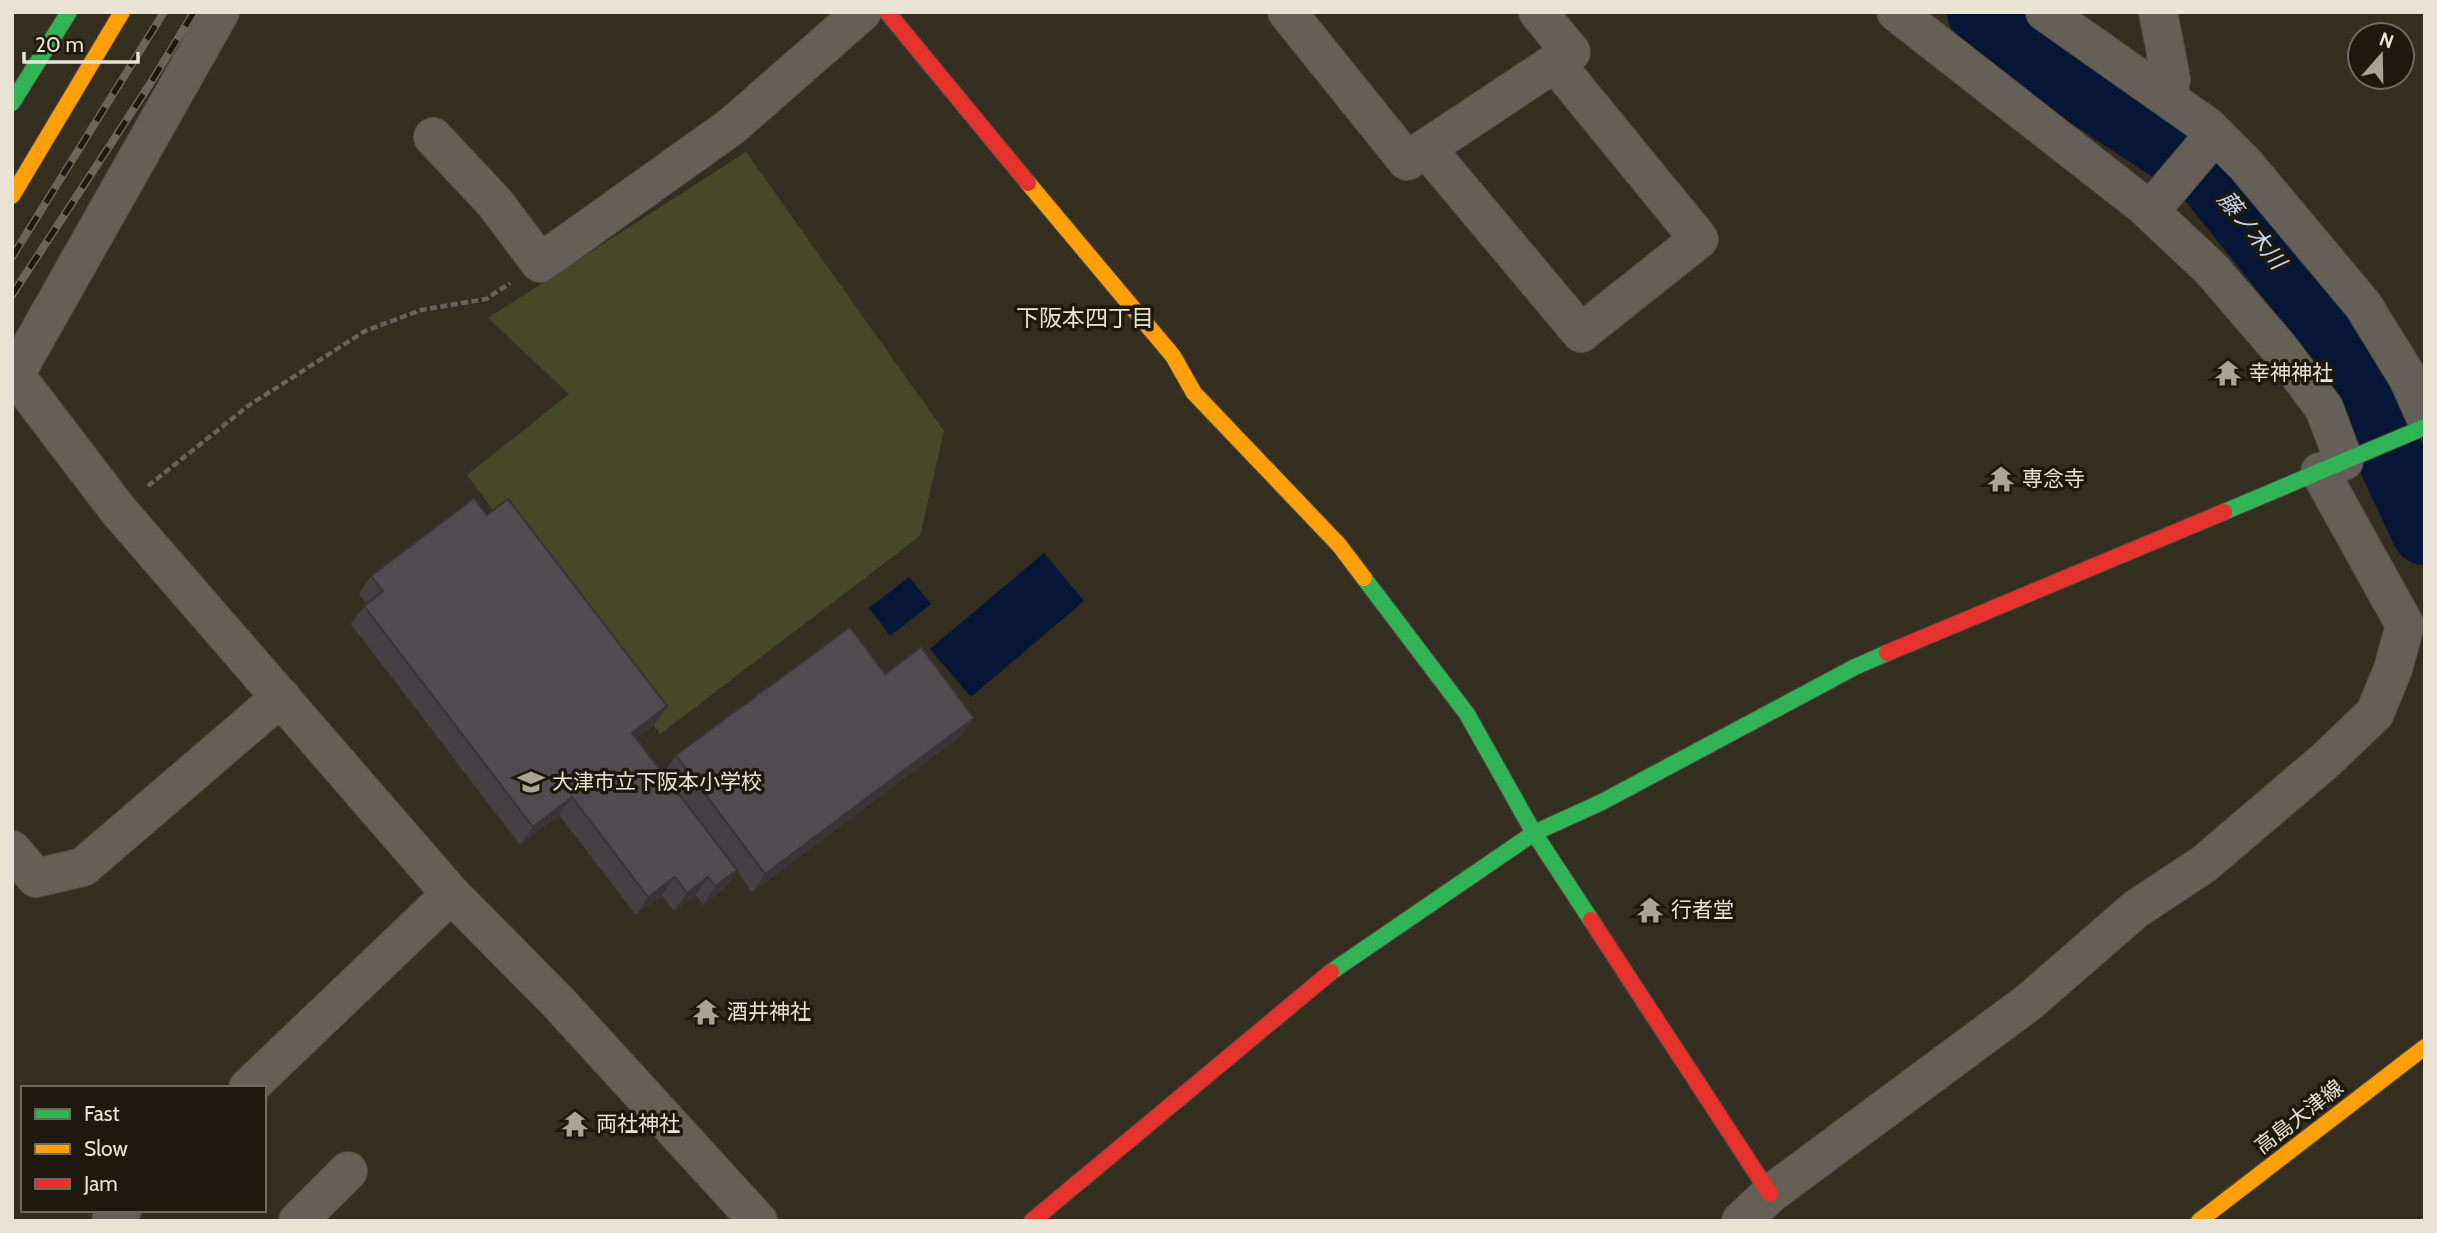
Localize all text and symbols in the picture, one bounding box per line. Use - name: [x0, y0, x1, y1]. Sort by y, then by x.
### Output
- scale bar: [24, 21, 138, 65]
- north arrow: [2346, 21, 2416, 91]
- text: N: [2376, 27, 2397, 54]
- text: 20 m: [35, 32, 84, 57]
- water label: 藤ノ木川: [2212, 185, 2294, 277]
- district label: 下阪本四丁目: [1016, 304, 1154, 332]
- temple icon: 幸神神社: [2213, 358, 2243, 388]
- place label: 幸神神社: [2249, 360, 2333, 385]
- temple icon: 専念寺: [1986, 464, 2016, 494]
- place label: 専念寺: [2022, 466, 2085, 491]
- school or university icon: 大津市立下阪本小学校: [516, 767, 546, 797]
- place label: 大津市立下阪本小学校: [552, 769, 762, 794]
- temple icon: 行者堂: [1635, 895, 1665, 925]
- place label: 行者堂: [1671, 897, 1734, 922]
- temple icon: 酒井神社: [691, 997, 721, 1027]
- place label: 酒井神社: [727, 999, 811, 1024]
- street label: 高島大津線: [2250, 1074, 2348, 1159]
- legend: [21, 1086, 266, 1212]
- text: Fast: [84, 1101, 120, 1126]
- temple icon: 両社神社: [560, 1109, 590, 1139]
- place label: 両社神社: [596, 1111, 680, 1136]
- text: Slow: [84, 1136, 128, 1161]
- text: Jam: [83, 1171, 118, 1196]

